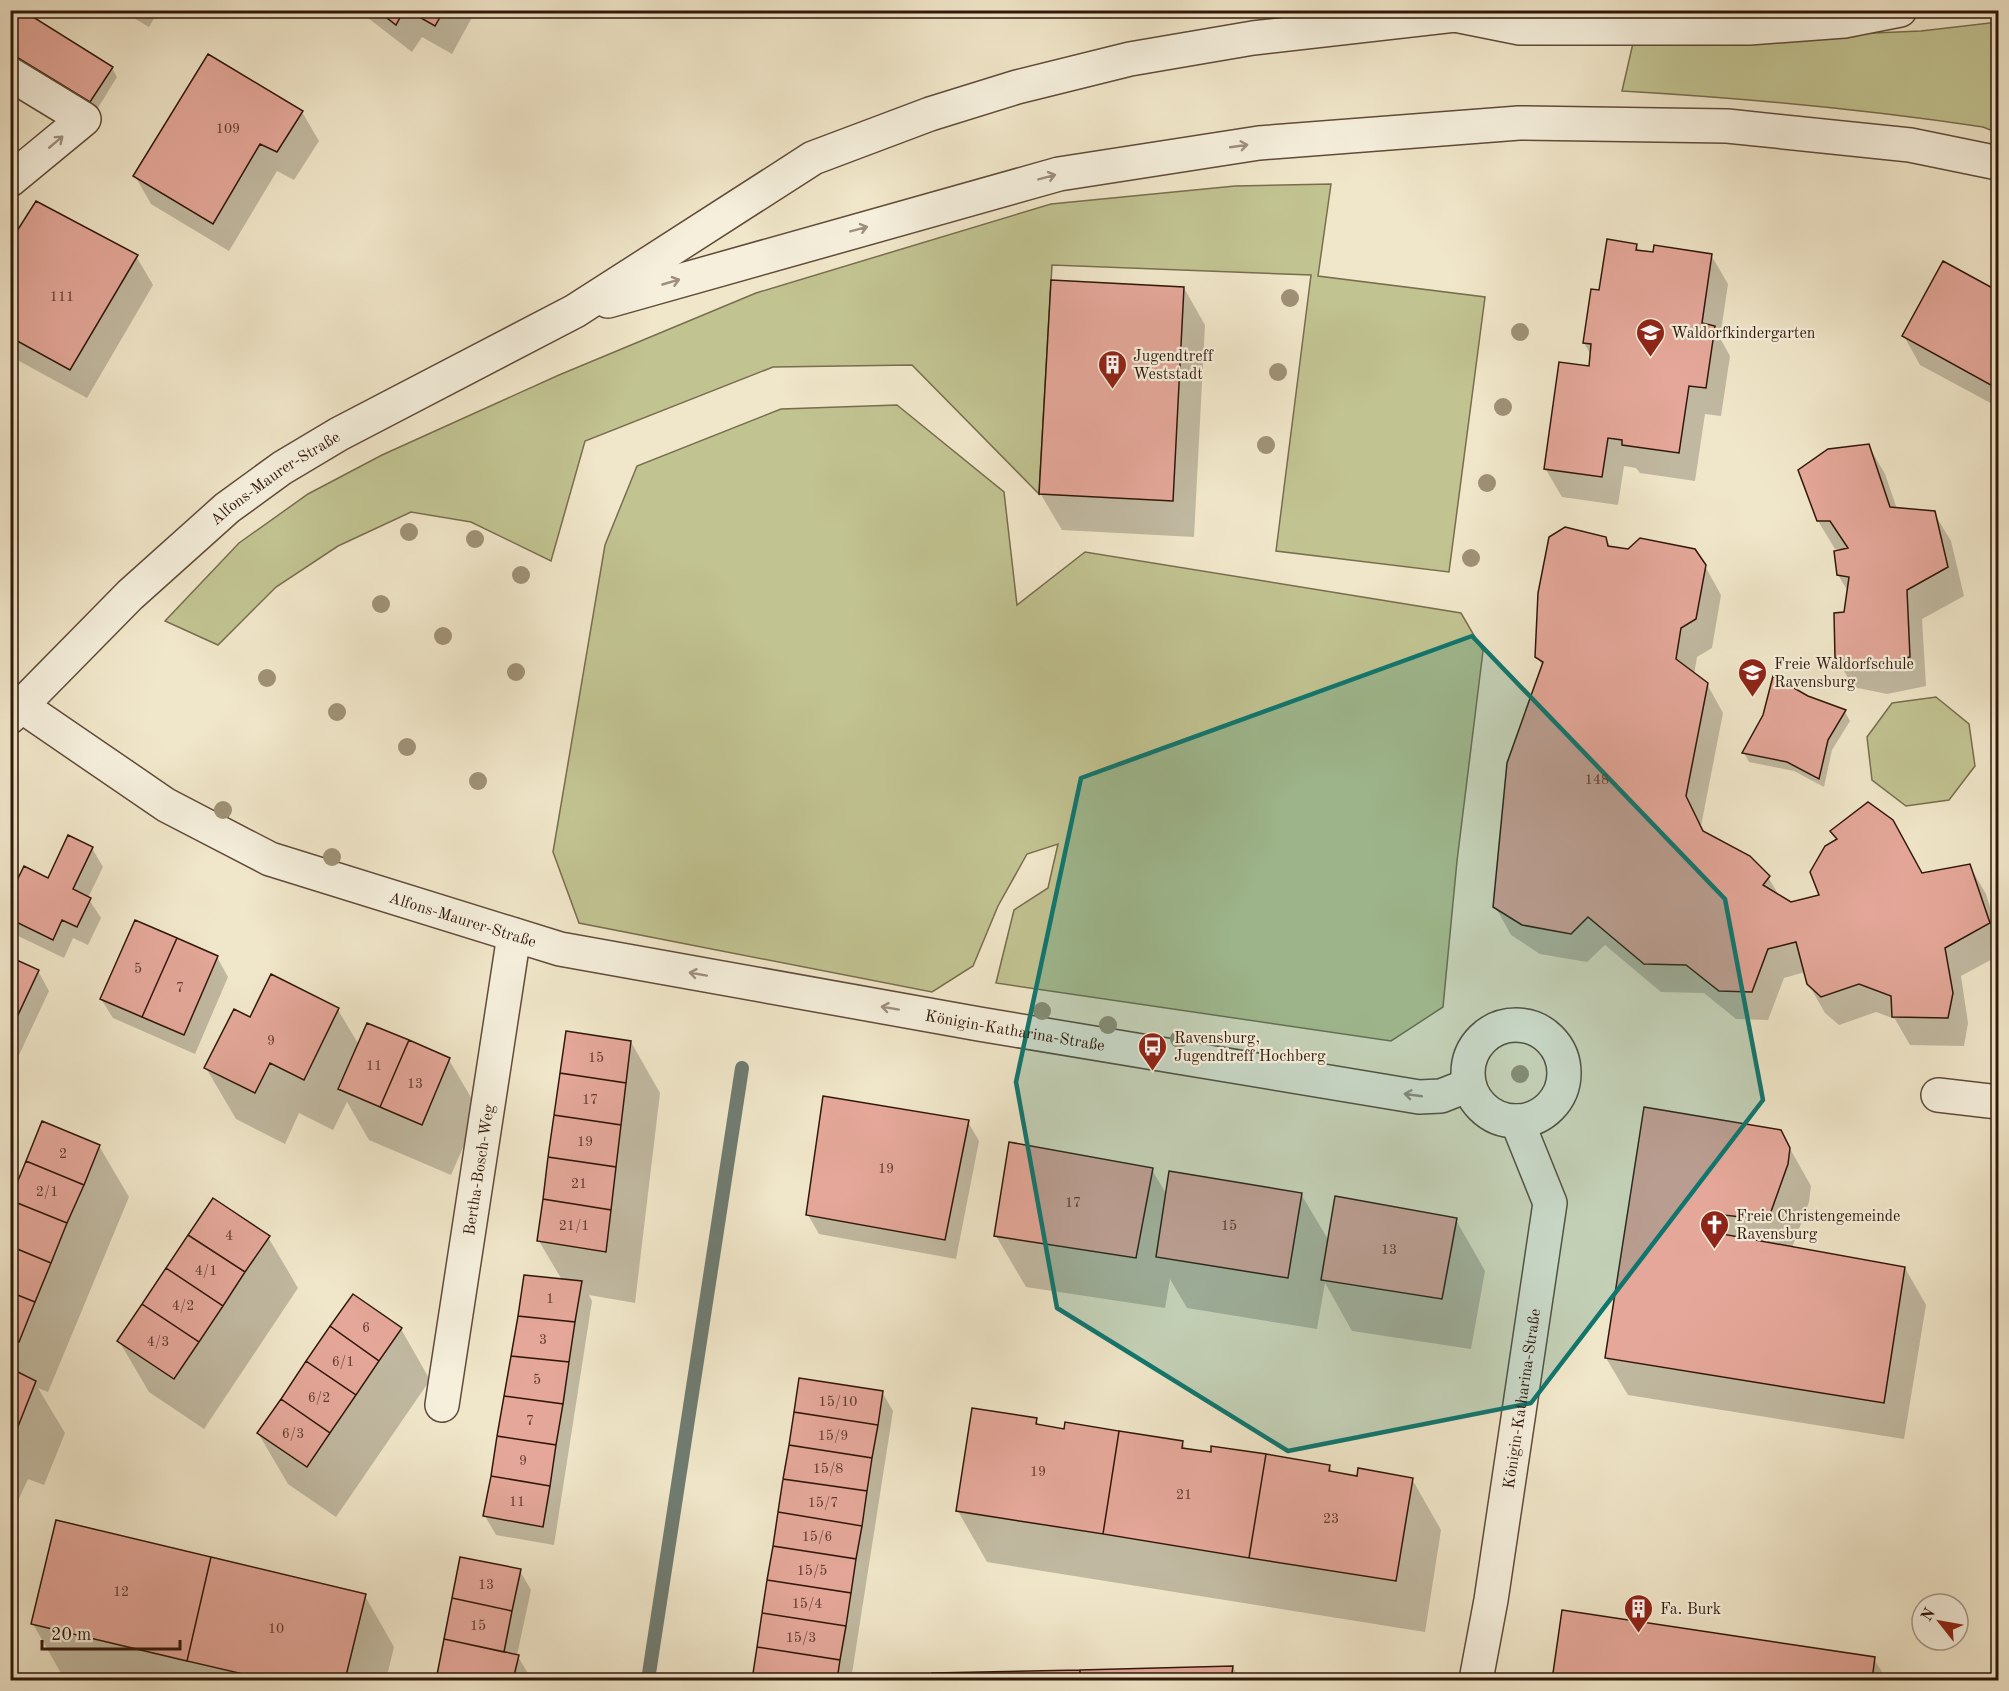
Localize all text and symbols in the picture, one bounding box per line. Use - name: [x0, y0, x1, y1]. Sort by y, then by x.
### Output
- house number: 109: [216, 122, 240, 136]
- one-way arrow: [47, 136, 63, 149]
- one-way arrow: [1229, 141, 1249, 152]
- one-way arrow: [1037, 171, 1056, 182]
- one-way arrow: [849, 223, 868, 234]
- one-way arrow: [661, 276, 680, 287]
- house number: 111: [50, 290, 74, 304]
- school or university icon: Waldorfkindergarten: [1634, 316, 1666, 358]
- place label: Waldorfkindergarten: [1671, 326, 1816, 342]
- building icon: Jugendtreff Weststadt: [1096, 348, 1128, 390]
- place label: Jugendtreff Weststadt: [1133, 349, 1214, 383]
- street label: Alfons-Maurer-Straße: [208, 429, 343, 529]
- school or university icon: Freie Waldorfschule Ravensburg: [1737, 656, 1769, 698]
- place label: Freie Waldorfschule Ravensburg: [1774, 657, 1914, 691]
- house number: 148: [1585, 773, 1609, 787]
- street label: Alfons-Maurer-Straße: [387, 890, 538, 951]
- house number: 5: [134, 962, 142, 976]
- one-way arrow: [688, 968, 708, 979]
- house number: 7: [176, 981, 184, 995]
- one-way arrow: [880, 1002, 900, 1013]
- street label: Königin-Katharina-Straße: [924, 1009, 1106, 1055]
- bus stop icon: Ravensburg, Jugendtreff Hochberg: [1137, 1030, 1169, 1072]
- place label: Ravensburg, Jugendtreff Hochberg: [1174, 1031, 1326, 1065]
- house number: 9: [267, 1034, 275, 1048]
- house number: 15: [588, 1051, 604, 1065]
- house number: 11: [366, 1059, 382, 1073]
- house number: 13: [407, 1077, 423, 1091]
- one-way arrow: [1404, 1090, 1424, 1101]
- house number: 17: [582, 1093, 598, 1107]
- street label: Bertha-Bosch-Weg: [462, 1103, 498, 1237]
- house number: 19: [577, 1135, 593, 1149]
- house number: 2: [59, 1147, 67, 1161]
- house number: 19: [878, 1162, 894, 1176]
- house number: 21: [571, 1177, 587, 1191]
- house number: 2/1: [36, 1185, 58, 1199]
- house number: 17: [1065, 1196, 1081, 1210]
- church icon: Freie Christengemeinde Ravensburg: [1699, 1208, 1731, 1250]
- place label: Freie Christengemeinde Ravensburg: [1736, 1209, 1900, 1243]
- house number: 21/1: [559, 1219, 589, 1233]
- house number: 15: [1221, 1219, 1237, 1233]
- house number: 4: [225, 1229, 233, 1243]
- house number: 13: [1381, 1243, 1397, 1257]
- house number: 4/1: [195, 1264, 217, 1278]
- house number: 1: [546, 1292, 554, 1306]
- house number: 4/2: [172, 1299, 194, 1313]
- street label: Königin-Katharina-Straße: [1502, 1308, 1544, 1490]
- house number: 6: [362, 1321, 370, 1335]
- house number: 3: [539, 1333, 547, 1347]
- house number: 4/3: [147, 1335, 169, 1349]
- house number: 6/1: [332, 1355, 354, 1369]
- house number: 5: [533, 1373, 541, 1387]
- house number: 6/2: [308, 1391, 330, 1405]
- house number: 15/10: [819, 1395, 857, 1409]
- house number: 7: [526, 1414, 534, 1428]
- house number: 6/3: [282, 1427, 304, 1441]
- house number: 15/9: [818, 1429, 848, 1443]
- house number: 9: [519, 1454, 527, 1468]
- house number: 15/8: [813, 1462, 843, 1476]
- house number: 19: [1030, 1465, 1046, 1479]
- house number: 21: [1176, 1488, 1192, 1502]
- house number: 11: [509, 1495, 525, 1509]
- house number: 15/7: [808, 1496, 838, 1510]
- house number: 23: [1323, 1512, 1339, 1526]
- house number: 15/6: [802, 1530, 832, 1544]
- house number: 15/5: [797, 1564, 827, 1578]
- house number: 13: [478, 1578, 494, 1592]
- house number: 12: [113, 1585, 129, 1599]
- building icon: Fa. Burk: [1623, 1592, 1655, 1634]
- north arrow: [1910, 1592, 1970, 1652]
- house number: 15/4: [792, 1597, 822, 1611]
- place label: Fa. Burk: [1660, 1602, 1721, 1618]
- text: N: [1919, 1605, 1939, 1625]
- scale bar: [42, 1613, 180, 1651]
- house number: 15: [470, 1619, 486, 1633]
- house number: 10: [268, 1622, 284, 1636]
- text: 20 m: [51, 1626, 91, 1644]
- house number: 15/3: [786, 1631, 816, 1645]

